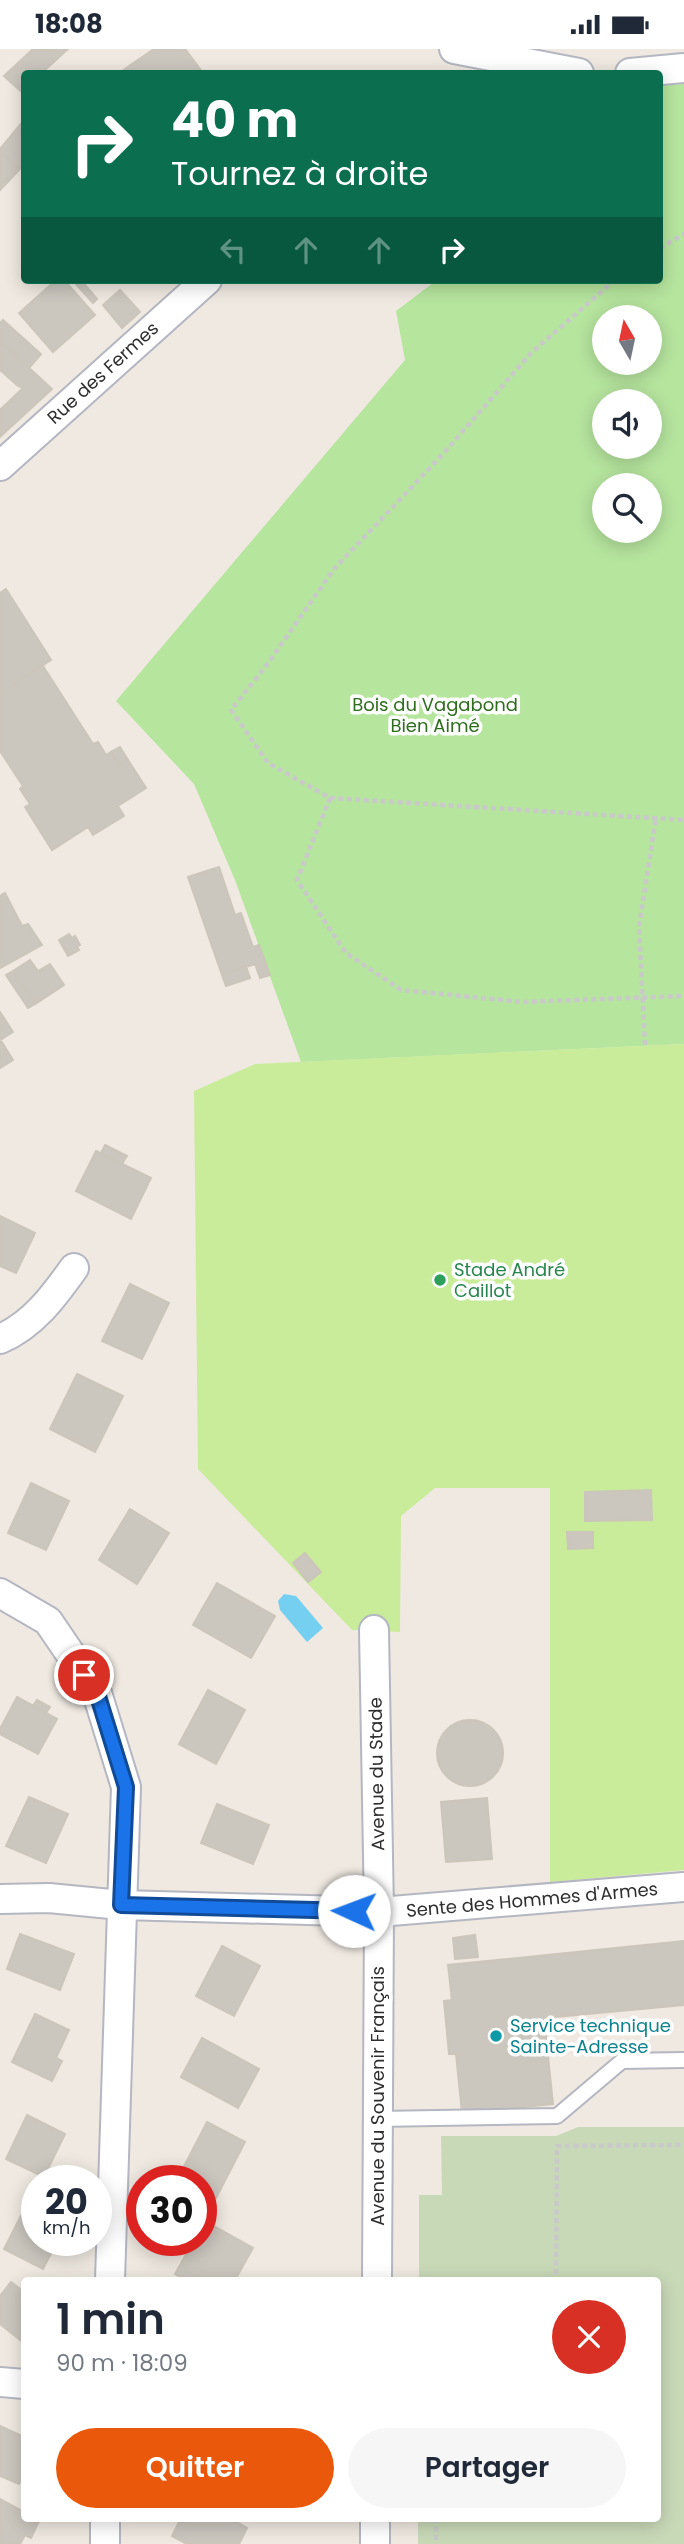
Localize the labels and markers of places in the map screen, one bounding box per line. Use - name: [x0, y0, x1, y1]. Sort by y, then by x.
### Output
- place label: Stade André Caillot: [454, 1257, 565, 1303]
- marker: Stade André Caillot: [432, 1272, 448, 1288]
- pin: [54, 1645, 114, 1705]
- place label: Service technique Sainte-Adresse: [510, 2013, 671, 2059]
- marker: Service technique Sainte-Adresse: [488, 2028, 504, 2044]

